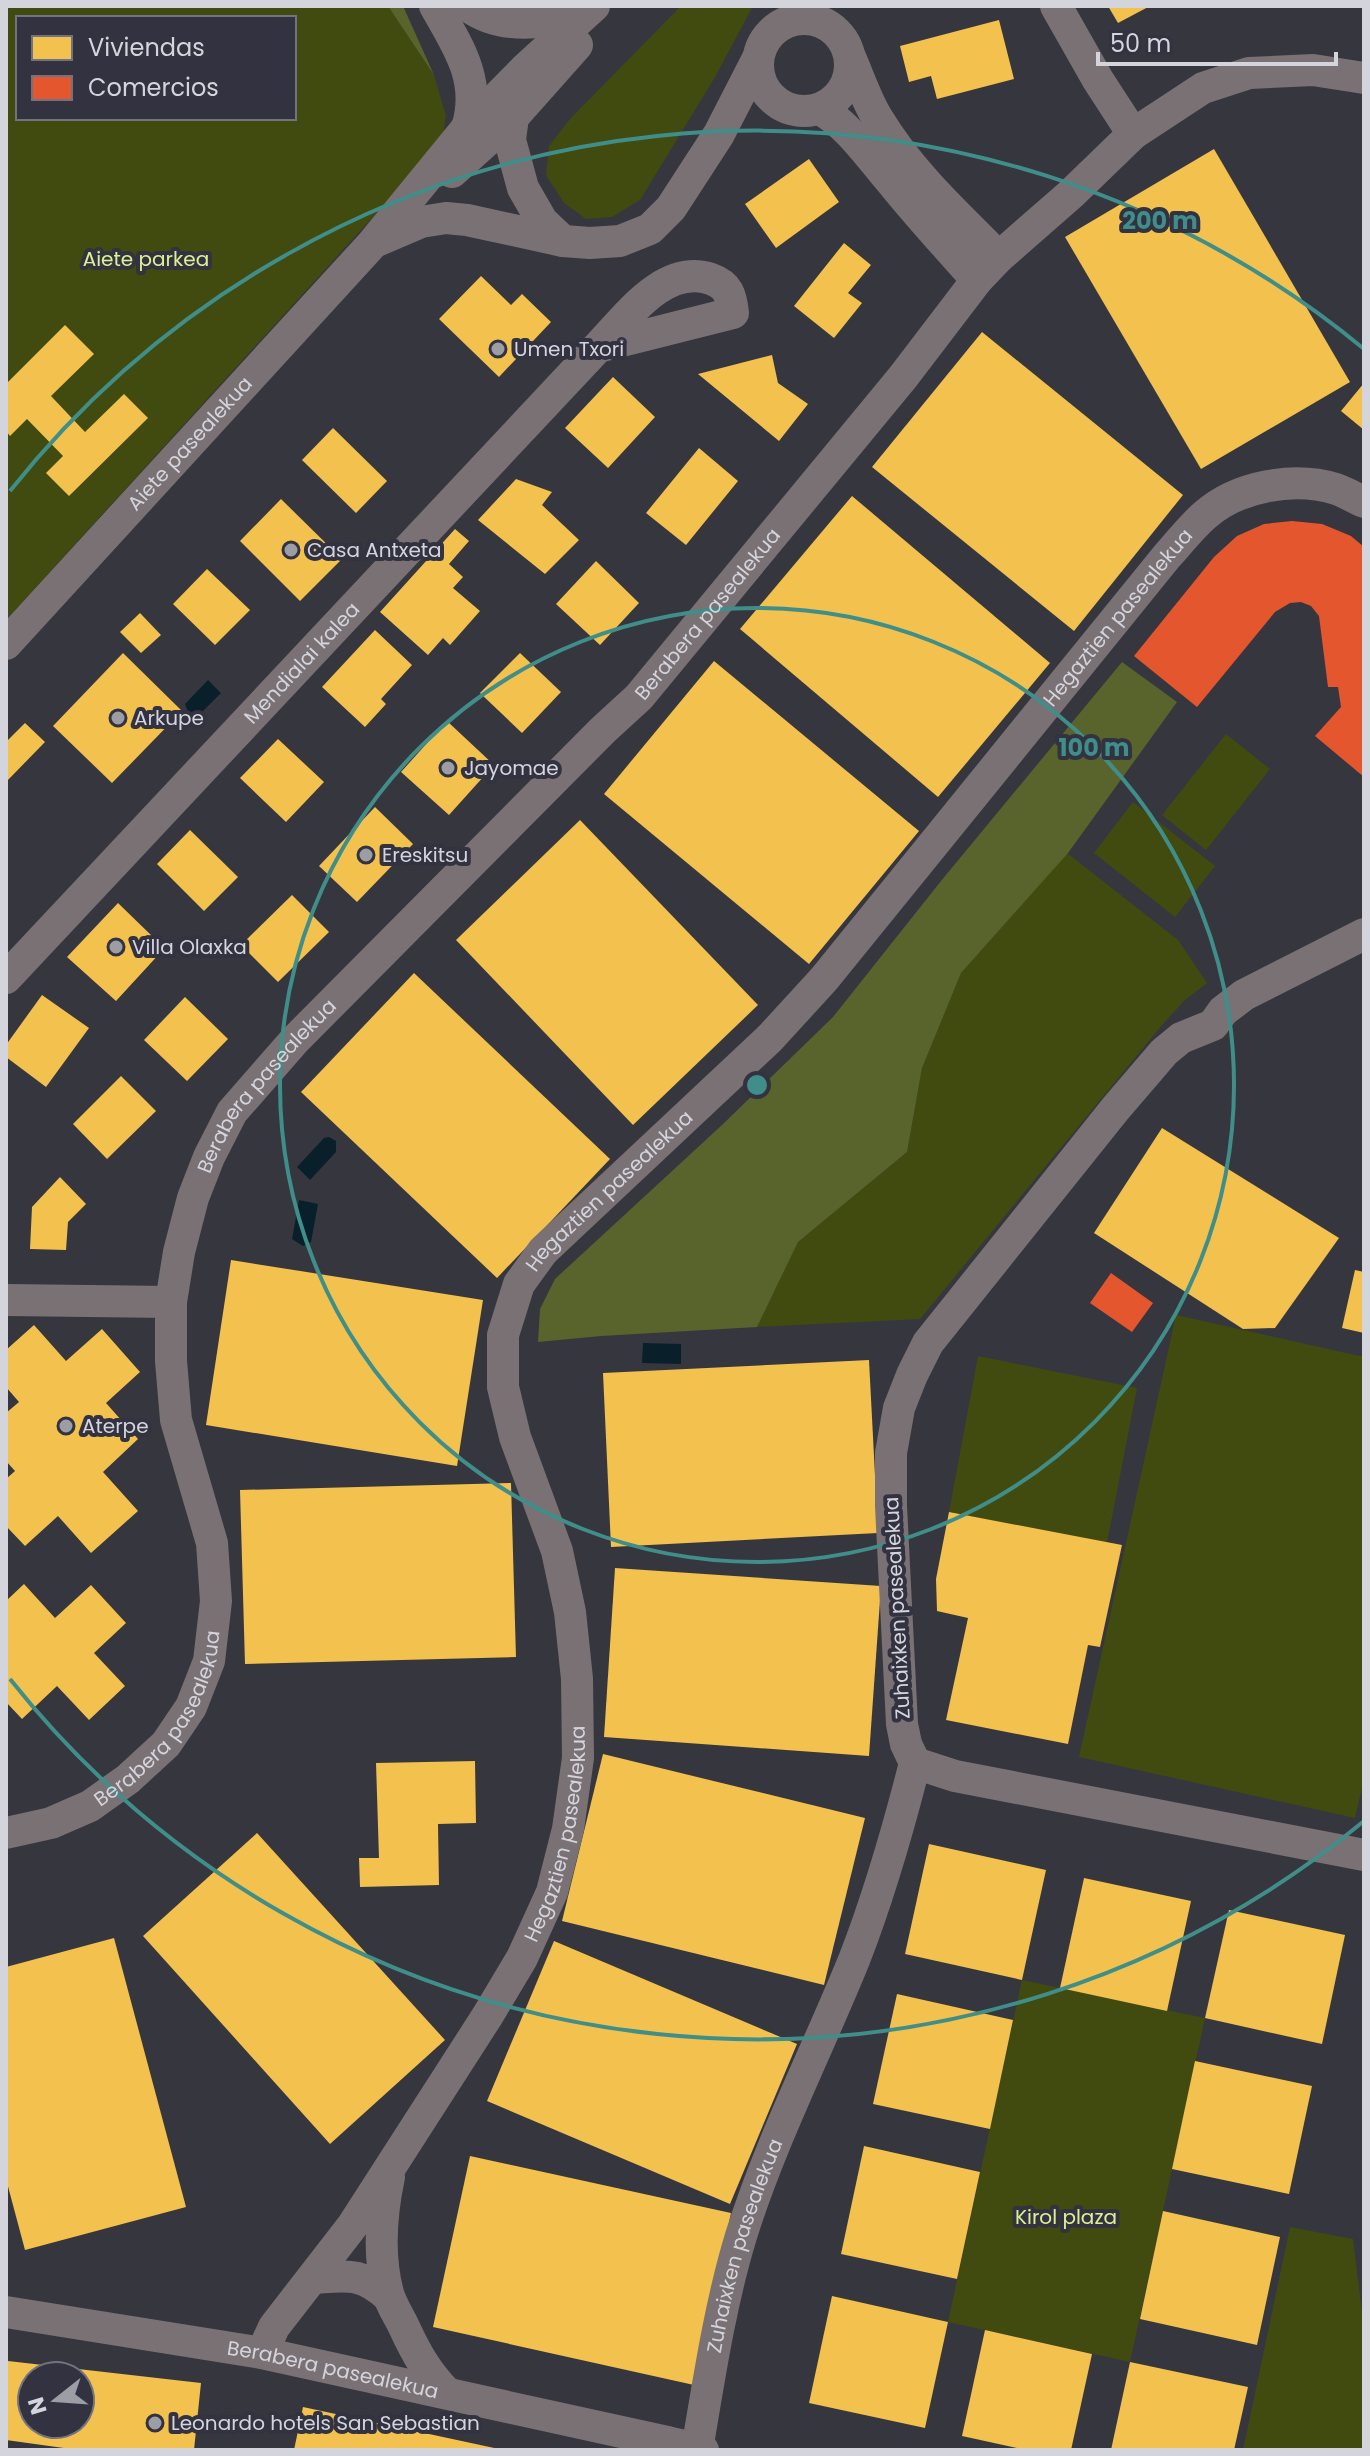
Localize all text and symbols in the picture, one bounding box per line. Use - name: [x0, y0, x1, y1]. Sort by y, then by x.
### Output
- legend: [16, 16, 296, 120]
- scale bar: [1098, 16, 1336, 66]
- text: 50 m: [1110, 27, 1171, 60]
- text: Viviendas: [88, 31, 205, 64]
- text: Comercios: [88, 71, 219, 104]
- text: 200 m: [1122, 204, 1198, 237]
- park label: Aiete parkea: [83, 245, 209, 273]
- place label: Umen Txori: [514, 335, 624, 363]
- marker: Umen Txori: [489, 340, 507, 358]
- street label: Aiete pasealekua: [121, 370, 258, 517]
- street label: Berabera pasealekua: [628, 522, 787, 706]
- street label: Hegaztien pasealekua: [1036, 522, 1199, 712]
- place label: Casa Antxeta: [307, 536, 442, 564]
- marker: Casa Antxeta: [282, 541, 300, 559]
- street label: Mendialai kalea: [237, 596, 366, 730]
- place label: Arkupe: [134, 704, 204, 732]
- marker: Arkupe: [109, 709, 127, 727]
- text: 100 m: [1059, 731, 1129, 764]
- place label: Jayomae: [464, 754, 559, 782]
- marker: Jayomae: [439, 759, 457, 777]
- place label: Ereskitsu: [382, 841, 468, 869]
- marker: Ereskitsu: [357, 846, 375, 864]
- place label: Villa Olaxka: [132, 933, 247, 961]
- marker: Villa Olaxka: [107, 938, 125, 956]
- street label: Berabera pasealekua: [190, 992, 342, 1177]
- centre of rings: [743, 1071, 771, 1099]
- street label: Hegaztien pasealekua: [519, 1104, 699, 1277]
- place label: Aterpe: [82, 1412, 149, 1440]
- marker: Aterpe: [57, 1417, 75, 1435]
- street label: Zuhaixken pasealekua: [877, 1496, 917, 1720]
- street label: Berabera pasealekua: [88, 1629, 226, 1813]
- street label: Hegaztien pasealekua: [517, 1725, 592, 1946]
- street label: Zuhaixken pasealekua: [700, 2134, 789, 2355]
- park label: Kirol plaza: [1015, 2203, 1117, 2231]
- street label: Berabera pasealekua: [225, 2334, 441, 2405]
- north arrow: [16, 2360, 96, 2440]
- text: N: [20, 2393, 55, 2418]
- place label: Leonardo hotels San Sebastian: [171, 2409, 480, 2437]
- marker: Leonardo hotels San Sebastian: [146, 2414, 164, 2432]

